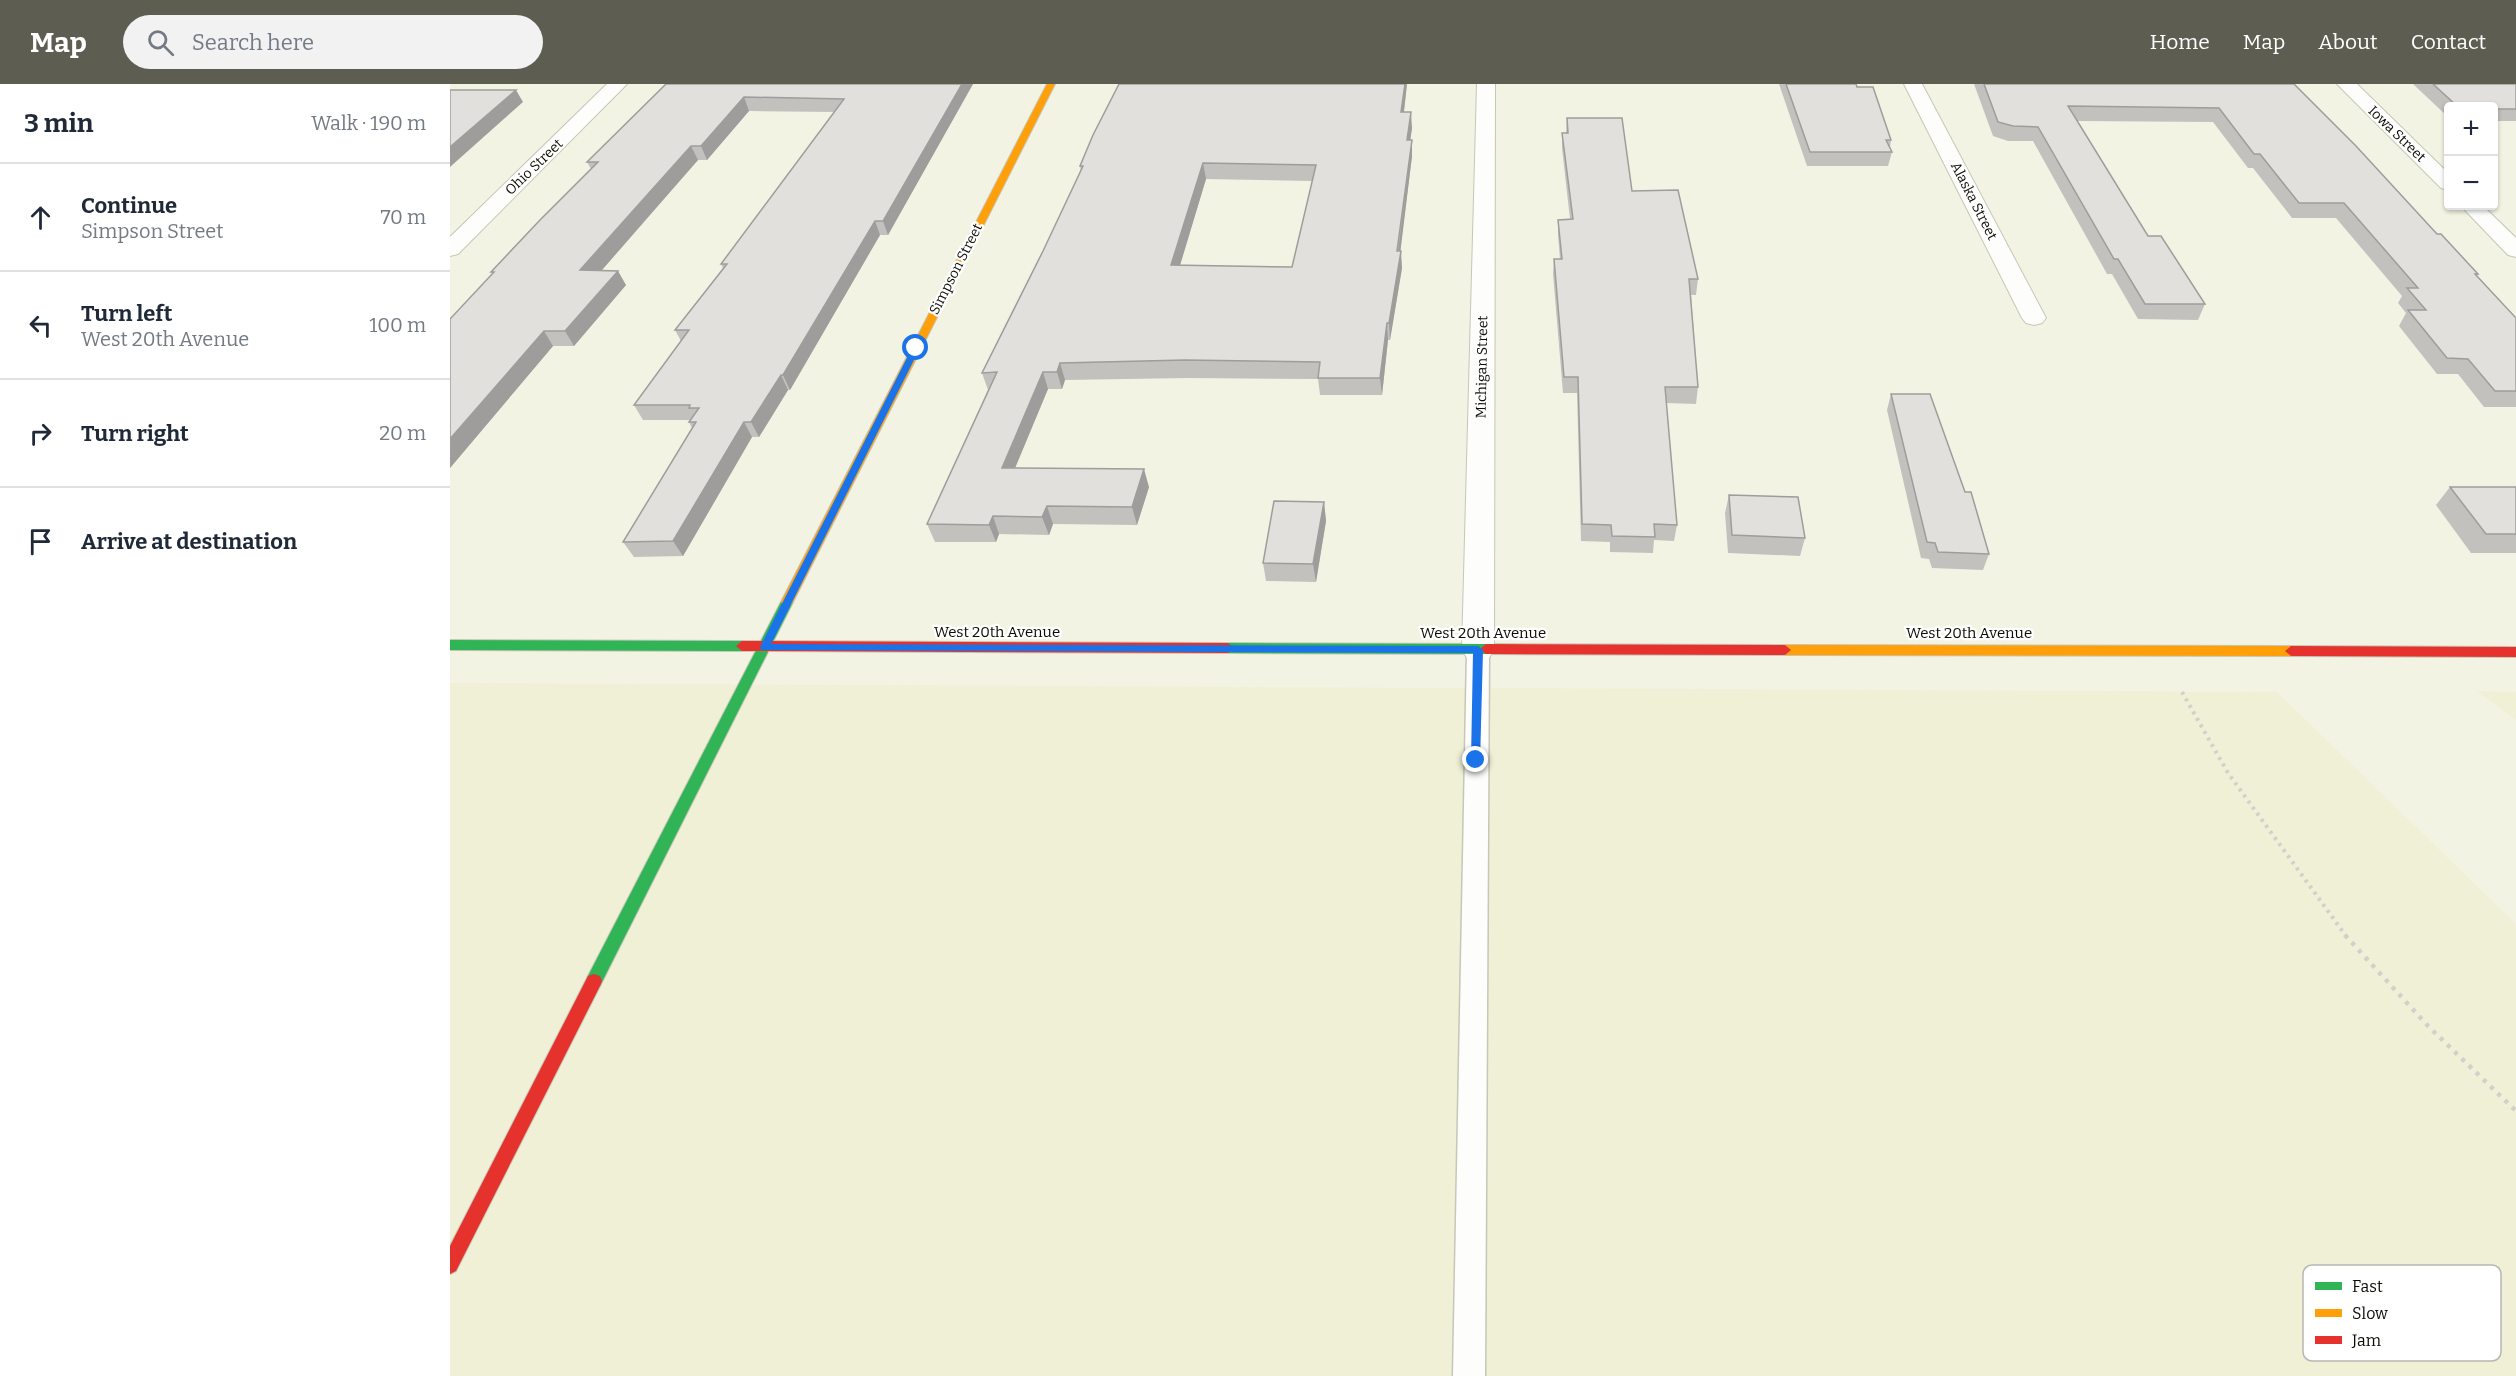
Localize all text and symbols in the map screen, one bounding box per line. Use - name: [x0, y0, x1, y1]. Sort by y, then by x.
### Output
- search box: [123, 15, 543, 69]
- text: Map: [30, 26, 87, 59]
- icon: search: [144, 26, 177, 59]
- text: Search here: [192, 29, 314, 56]
- text: Home: [2150, 29, 2210, 55]
- text: Map: [2243, 29, 2285, 55]
- text: About: [2318, 29, 2378, 55]
- text: Contact: [2411, 29, 2486, 55]
- street label: Iowa Street: [2365, 102, 2429, 166]
- map controls: [2444, 102, 2498, 210]
- button: +: [2444, 102, 2498, 156]
- text: 3 min: [24, 108, 93, 139]
- text: Walk · 190 m: [311, 111, 426, 135]
- street label: Ohio Street: [502, 135, 566, 199]
- button: −: [2444, 156, 2498, 210]
- street label: Alaska Street: [1947, 159, 2001, 243]
- text: Continue: [81, 192, 177, 219]
- icon: ahead: [24, 201, 57, 234]
- text: 70 m: [380, 205, 426, 229]
- text: Simpson Street: [81, 219, 224, 243]
- street label: Simpson Street: [926, 221, 986, 317]
- text: Turn left: [81, 300, 173, 327]
- icon: left: [24, 309, 57, 342]
- text: 100 m: [369, 313, 426, 337]
- street label: Michigan Street: [1473, 315, 1491, 419]
- text: West 20th Avenue: [81, 327, 249, 351]
- route start: [902, 334, 928, 360]
- icon: right: [24, 417, 57, 450]
- text: Turn right: [81, 420, 189, 447]
- text: 20 m: [379, 421, 426, 445]
- icon: arrive: [24, 525, 57, 558]
- text: Arrive at destination: [81, 528, 297, 555]
- street label: West 20th Avenue: [934, 623, 1060, 641]
- street label: West 20th Avenue: [1420, 624, 1546, 642]
- street label: West 20th Avenue: [1906, 624, 2032, 642]
- route end: [1462, 746, 1488, 772]
- legend: [2303, 1265, 2501, 1361]
- text: Fast: [2352, 1277, 2383, 1296]
- text: Slow: [2352, 1304, 2388, 1323]
- text: Jam: [2351, 1331, 2381, 1350]

